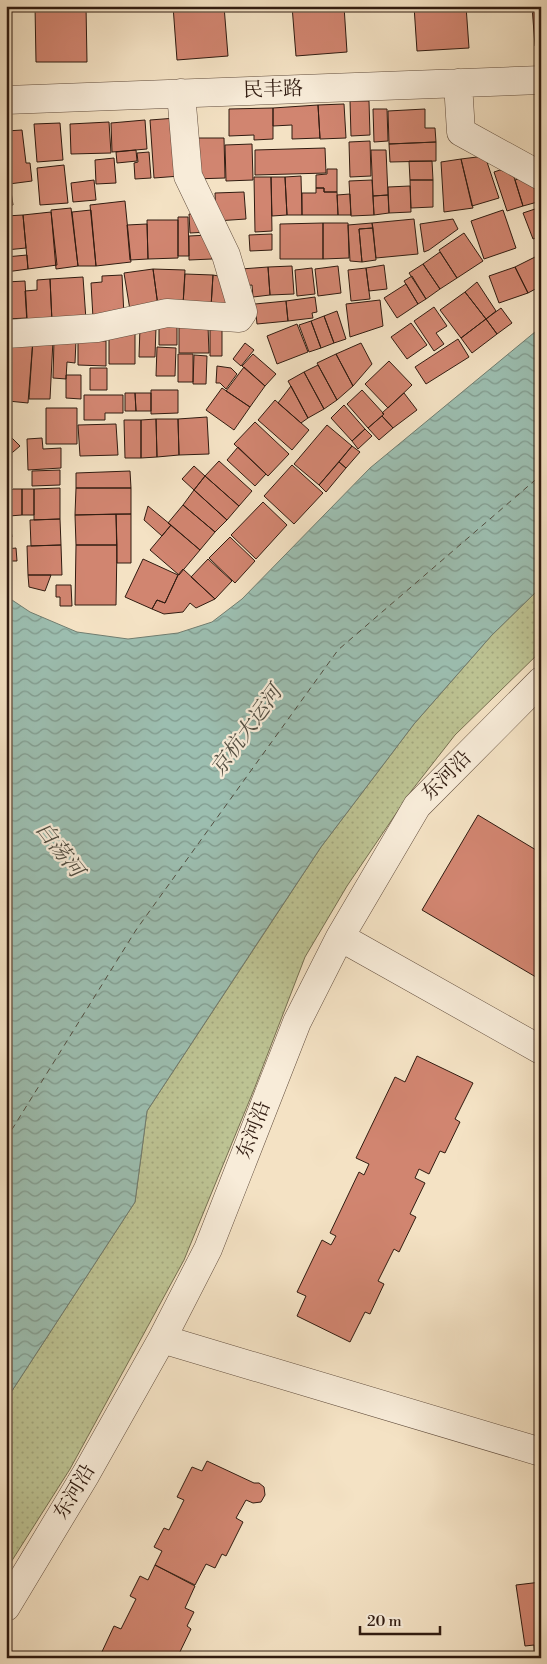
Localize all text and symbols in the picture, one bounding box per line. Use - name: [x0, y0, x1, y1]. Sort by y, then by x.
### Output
- street label: 民丰路: [243, 76, 303, 104]
- water label: 京杭大运河: [206, 678, 291, 781]
- street label: 东河沿: [417, 746, 477, 806]
- water label: 白荡河: [29, 817, 91, 886]
- street label: 东河沿: [232, 1098, 276, 1162]
- street label: 东河沿: [49, 1460, 101, 1524]
- scale bar: [360, 1604, 440, 1636]
- text: 20 m: [367, 1612, 402, 1631]

